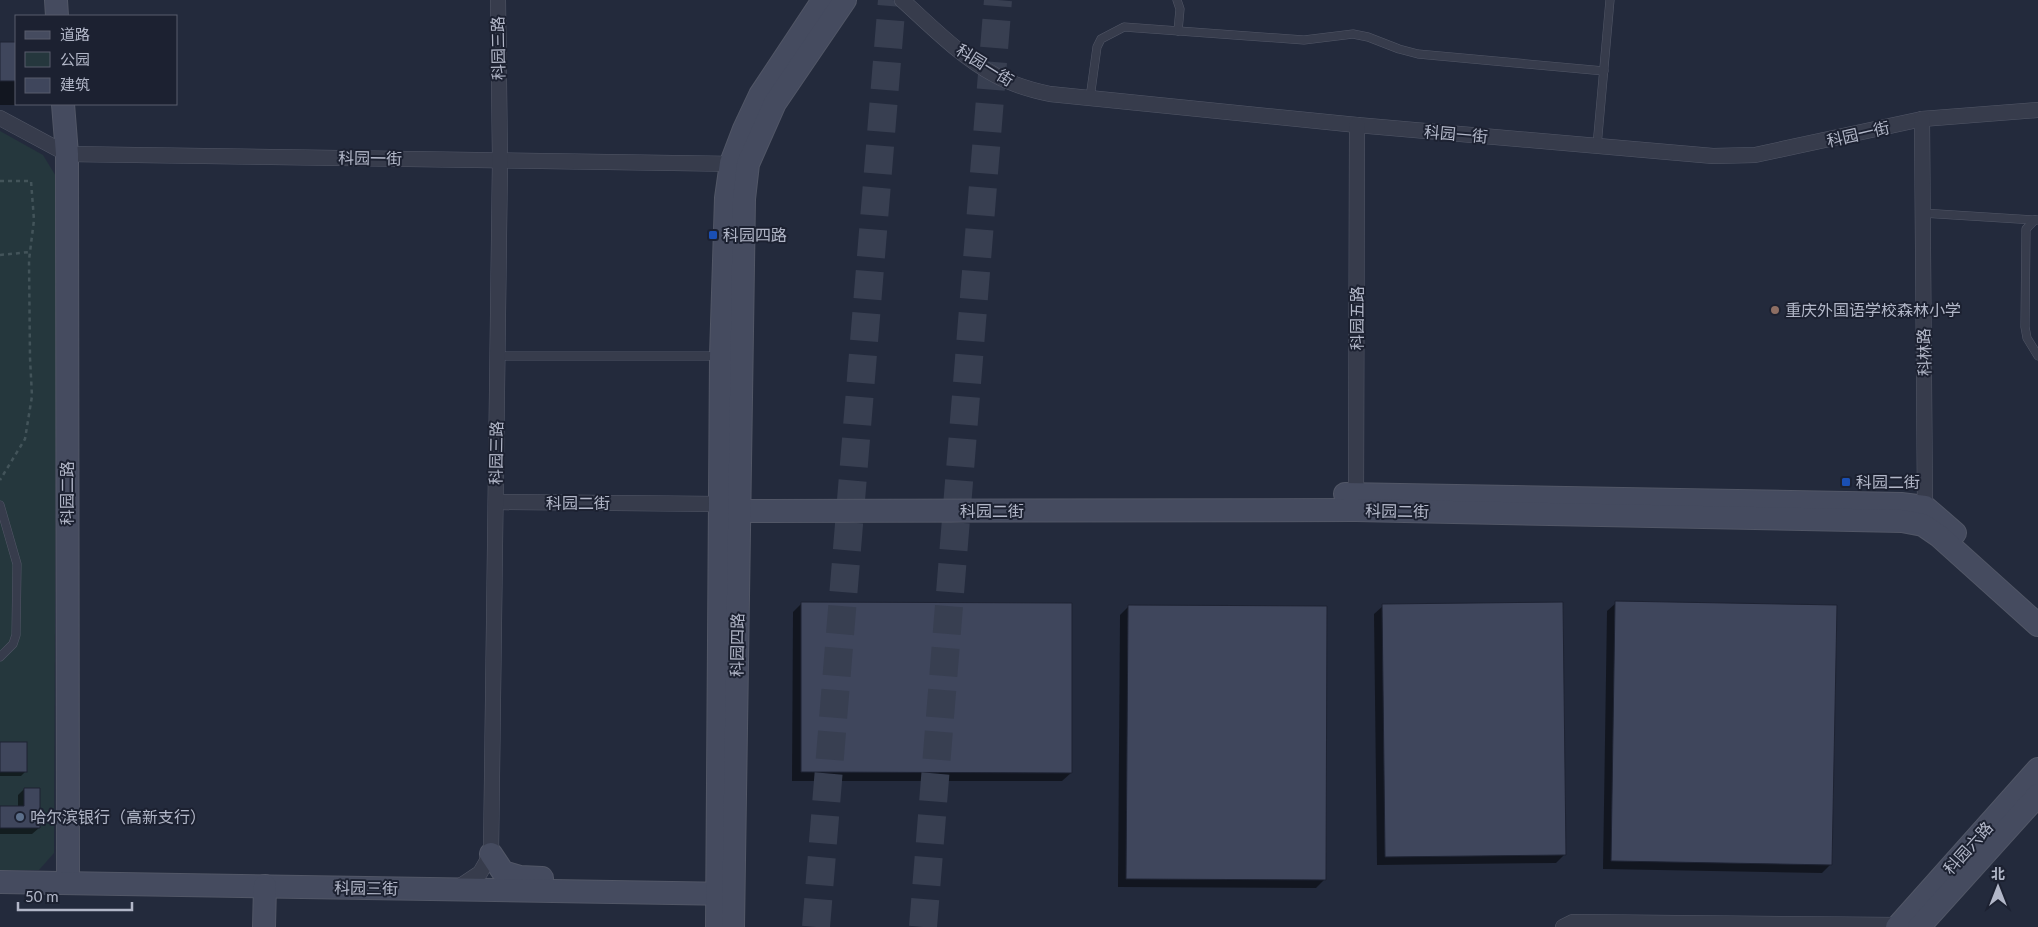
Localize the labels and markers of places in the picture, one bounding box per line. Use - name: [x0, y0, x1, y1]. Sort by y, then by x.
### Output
- place label: 科园四路: [723, 225, 787, 244]
- marker: 科园四路: [707, 229, 719, 241]
- place label: 重庆外国语学校森林小学: [1785, 300, 1961, 319]
- marker: 重庆外国语学校森林小学: [1769, 304, 1781, 316]
- place label: 科园二街: [1856, 472, 1920, 491]
- marker: 科园二街: [1840, 476, 1852, 488]
- place label: 哈尔滨银行（高新支行）: [30, 807, 206, 826]
- marker: 哈尔滨银行（高新支行）: [14, 811, 26, 823]

